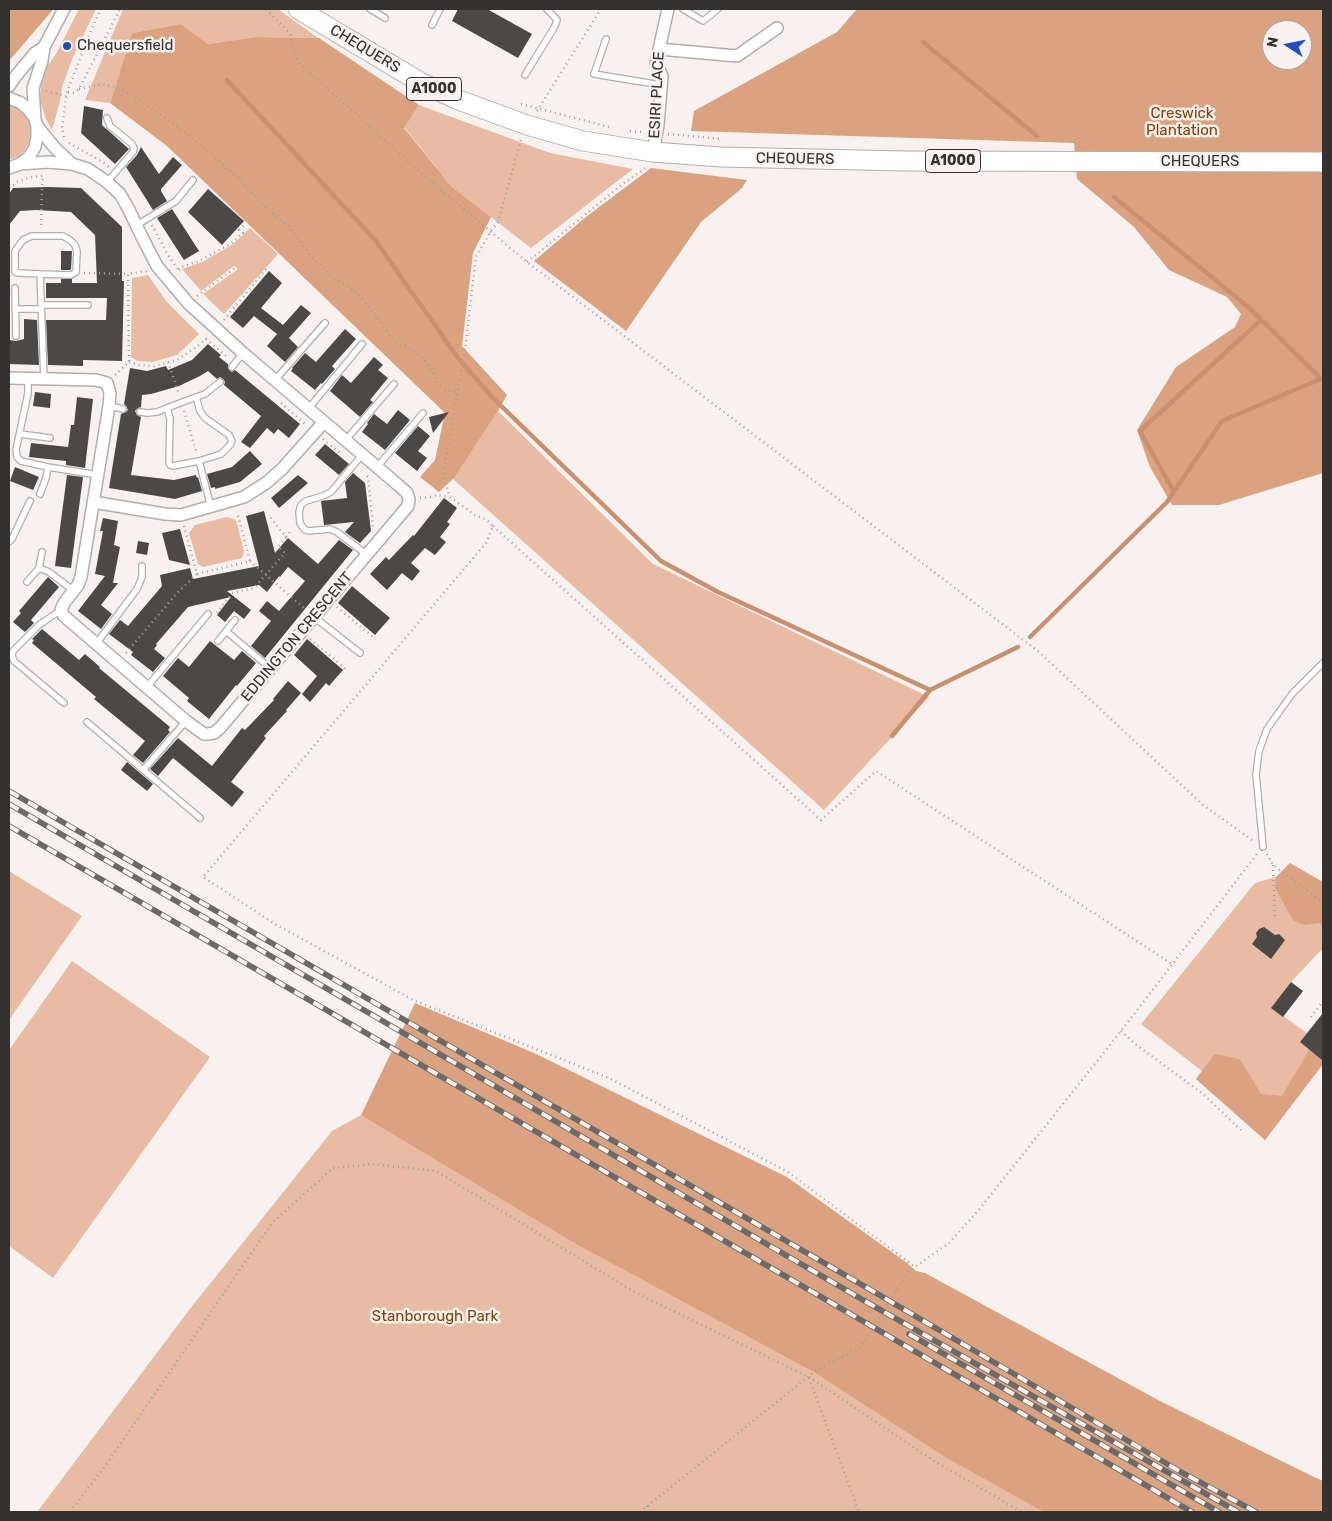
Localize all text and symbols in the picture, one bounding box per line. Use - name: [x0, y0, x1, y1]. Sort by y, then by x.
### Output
- north arrow: [1262, 20, 1312, 70]
- street label: CHEQUERS: [327, 21, 403, 77]
- text: N: [1263, 36, 1282, 49]
- place label: Chequersfield: [77, 37, 173, 55]
- marker: Chequersfield: [61, 40, 73, 52]
- street label: ESIRI PLACE: [646, 51, 668, 139]
- road number: A1000: [406, 78, 462, 100]
- park label: Creswick Plantation: [1146, 105, 1218, 140]
- street label: CHEQUERS: [756, 149, 834, 169]
- road number: A1000: [926, 150, 980, 172]
- street label: CHEQUERS: [1161, 153, 1239, 171]
- street label: EDDINGTON CRESCENT: [238, 569, 356, 705]
- park label: Stanborough Park: [372, 1308, 498, 1326]

